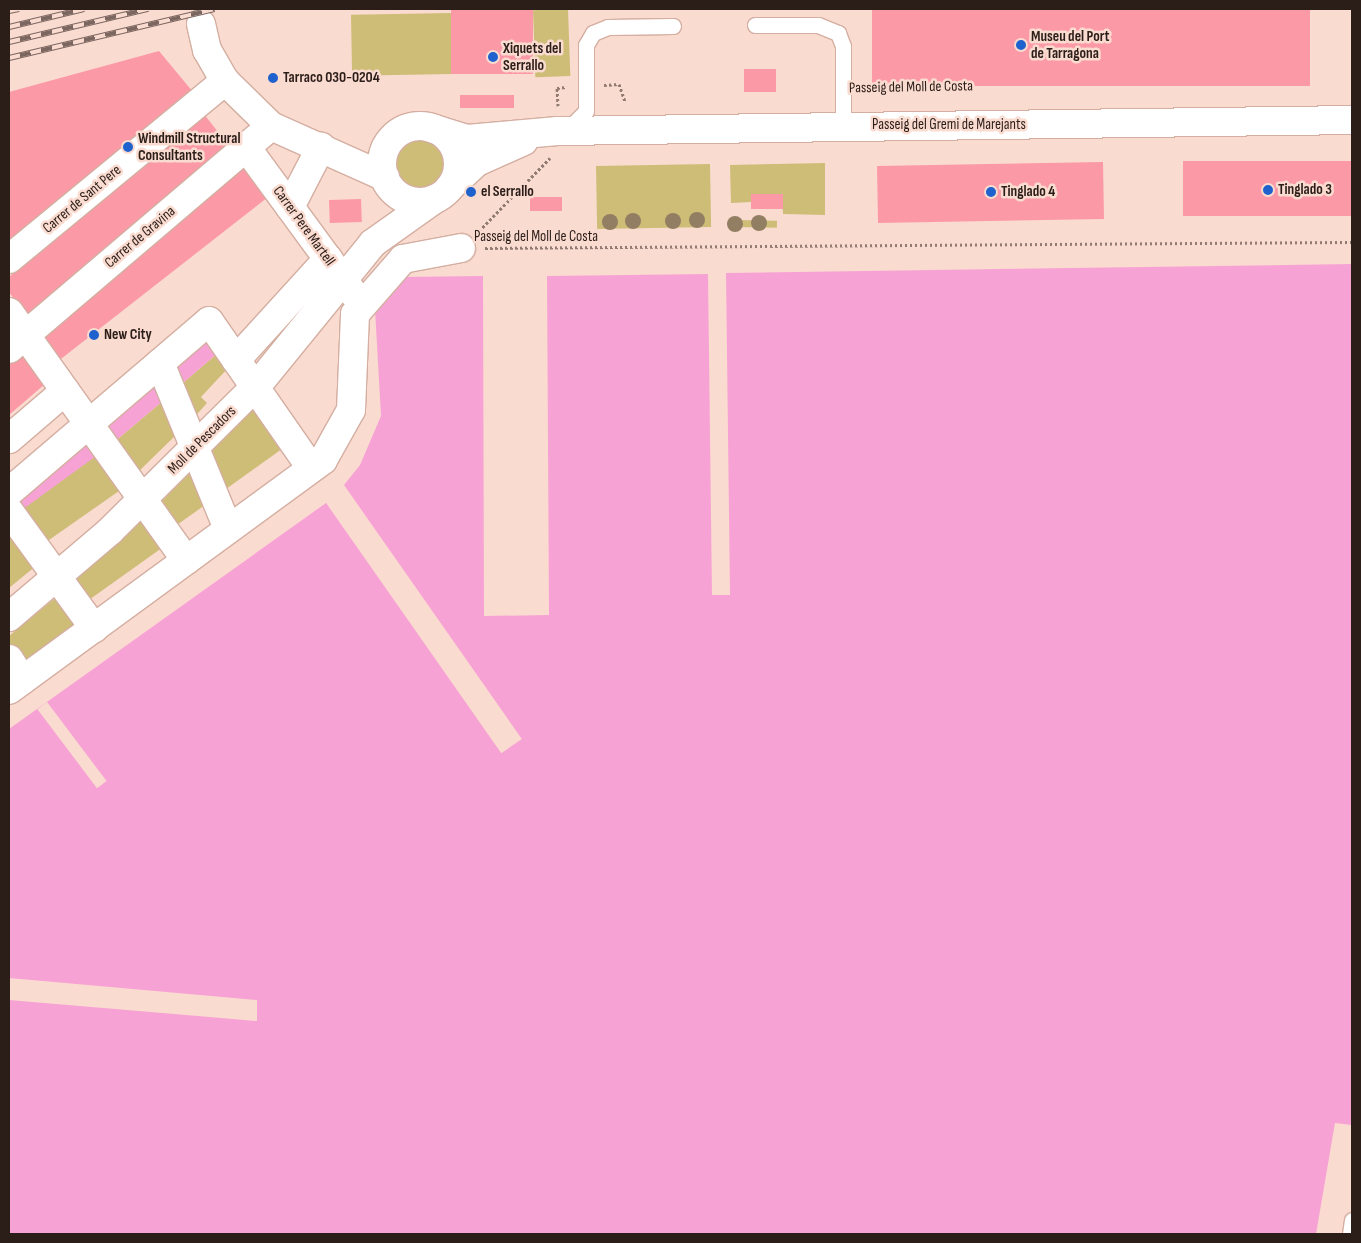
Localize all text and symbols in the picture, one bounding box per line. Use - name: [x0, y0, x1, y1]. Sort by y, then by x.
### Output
- place label: Museu del Port de Tarragona: [1031, 27, 1110, 62]
- place label: Xiquets del Serrallo: [503, 39, 562, 74]
- marker: Museu del Port de Tarragona: [1015, 39, 1027, 51]
- marker: Xiquets del Serrallo: [487, 51, 499, 63]
- place label: Tarraco 030-0204: [283, 69, 380, 87]
- marker: Tarraco 030-0204: [267, 72, 279, 84]
- street label: Passeig del Moll de Costa: [849, 77, 973, 97]
- street label: Passeig del Gremi de Marejants: [872, 116, 1026, 134]
- place label: Windmill Structural Consultants: [138, 129, 240, 164]
- marker: Windmill Structural Consultants: [122, 141, 134, 153]
- street label: Carrer de Sant Pere: [39, 161, 125, 237]
- place label: Tinglado 3: [1278, 181, 1332, 199]
- street label: Carrer Pere Martell: [269, 183, 339, 269]
- place label: el Serrallo: [481, 183, 534, 201]
- place label: Tinglado 4: [1001, 183, 1055, 201]
- marker: Tinglado 3: [1262, 184, 1274, 196]
- marker: el Serrallo: [465, 186, 477, 198]
- marker: Tinglado 4: [985, 186, 997, 198]
- street label: Carrer de Gravina: [101, 202, 179, 272]
- street label: Passeig del Moll de Costa: [474, 228, 598, 246]
- place label: New City: [104, 326, 152, 344]
- marker: New City: [88, 329, 100, 341]
- street label: Moll de Pescadors: [164, 402, 240, 478]

